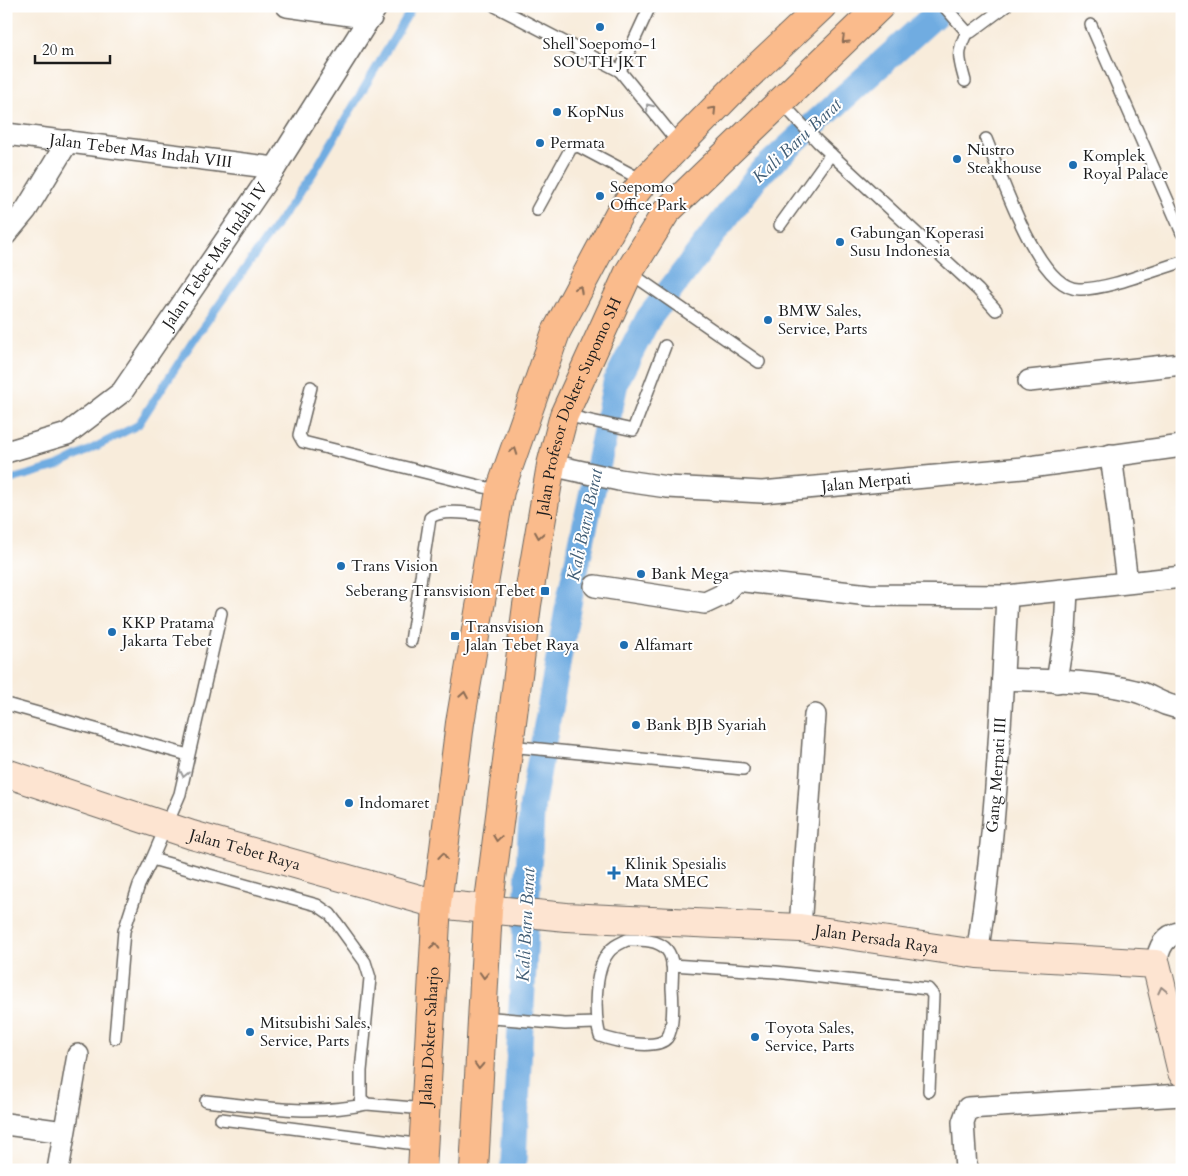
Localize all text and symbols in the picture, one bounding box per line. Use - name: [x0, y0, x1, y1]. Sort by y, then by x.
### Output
- marker: Shell Soepomo-1 SOUTH JKT: [594, 21, 606, 33]
- scale bar: [35, 32, 110, 64]
- place label: Shell Soepomo-1 SOUTH JKT: [542, 33, 658, 73]
- one-way arrow: [842, 34, 851, 43]
- text: 20 m: [42, 40, 74, 60]
- water label: Kali Baru Barat: [747, 92, 848, 189]
- place label: KopNus: [567, 101, 624, 123]
- one-way arrow: [646, 104, 654, 113]
- marker: KopNus: [551, 106, 563, 118]
- one-way arrow: [707, 106, 716, 115]
- street label: Jalan Tebet Mas Indah VIII: [46, 128, 234, 173]
- place label: Permata: [550, 132, 605, 154]
- marker: Permata: [534, 137, 546, 149]
- place label: Nustro Steakhouse: [967, 139, 1042, 179]
- place label: Komplek Royal Palace: [1083, 145, 1168, 185]
- marker: Nustro Steakhouse: [951, 153, 963, 165]
- marker: Komplek Royal Palace: [1067, 159, 1079, 171]
- place label: Soepomo Office Park: [610, 176, 688, 216]
- street label: Jalan Tebet Mas Indah IV: [156, 178, 273, 335]
- marker: Soepomo Office Park: [594, 190, 606, 202]
- place label: Gabungan Koperasi Susu Indonesia: [850, 222, 985, 262]
- marker: Gabungan Koperasi Susu Indonesia: [834, 236, 846, 248]
- one-way arrow: [573, 286, 583, 295]
- street label: Jalan Profesor Dokter Supomo SH: [531, 294, 627, 520]
- place label: BMW Sales, Service, Parts: [778, 300, 867, 340]
- marker: BMW Sales, Service, Parts: [762, 314, 774, 326]
- one-way arrow: [508, 447, 518, 455]
- water label: Kali Baru Barat: [561, 466, 609, 583]
- street label: Jalan Merpati: [819, 467, 913, 498]
- one-way arrow: [534, 532, 545, 540]
- place label: Trans Vision: [351, 555, 438, 577]
- marker: Trans Vision: [335, 560, 347, 572]
- place label: Bank Mega: [651, 563, 729, 585]
- marker: Bank Mega: [635, 568, 647, 580]
- place label: Seberang Transvision Tebet: [345, 580, 535, 602]
- marker: Seberang Transvision Tebet: [539, 585, 551, 597]
- place label: KKP Pratama Jakarta Tebet: [120, 612, 214, 652]
- place label: Transvision Jalan Tebet Raya: [463, 616, 579, 656]
- marker: KKP Pratama Jakarta Tebet: [106, 626, 118, 638]
- marker: Transvision Jalan Tebet Raya: [449, 630, 461, 642]
- place label: Alfamart: [634, 634, 693, 656]
- marker: Alfamart: [618, 639, 630, 651]
- one-way arrow: [459, 691, 469, 699]
- place label: Bank BJB Syariah: [646, 714, 767, 736]
- street label: Gang Merpati III: [981, 717, 1012, 834]
- marker: Bank BJB Syariah: [630, 719, 642, 731]
- one-way arrow: [179, 770, 190, 779]
- place label: Indomaret: [359, 792, 429, 814]
- marker: Indomaret: [343, 797, 355, 809]
- street label: Jalan Tebet Raya: [185, 823, 303, 876]
- one-way arrow: [492, 834, 503, 842]
- one-way arrow: [437, 852, 448, 860]
- place label: Klinik Spesialis Mata SMEC: [625, 853, 726, 893]
- water label: Kali Baru Barat: [511, 866, 542, 983]
- marker: Klinik Spesialis Mata SMEC: [607, 866, 621, 880]
- street label: Jalan Persada Raya: [811, 919, 940, 959]
- one-way arrow: [430, 942, 441, 950]
- street label: Jalan Dokter Saharjo: [415, 966, 444, 1108]
- one-way arrow: [478, 972, 489, 980]
- one-way arrow: [1157, 986, 1168, 995]
- place label: Mitsubishi Sales, Service, Parts: [260, 1012, 370, 1052]
- place label: Toyota Sales, Service, Parts: [765, 1017, 854, 1057]
- marker: Mitsubishi Sales, Service, Parts: [244, 1026, 256, 1038]
- marker: Toyota Sales, Service, Parts: [749, 1031, 761, 1043]
- one-way arrow: [474, 1062, 485, 1070]

